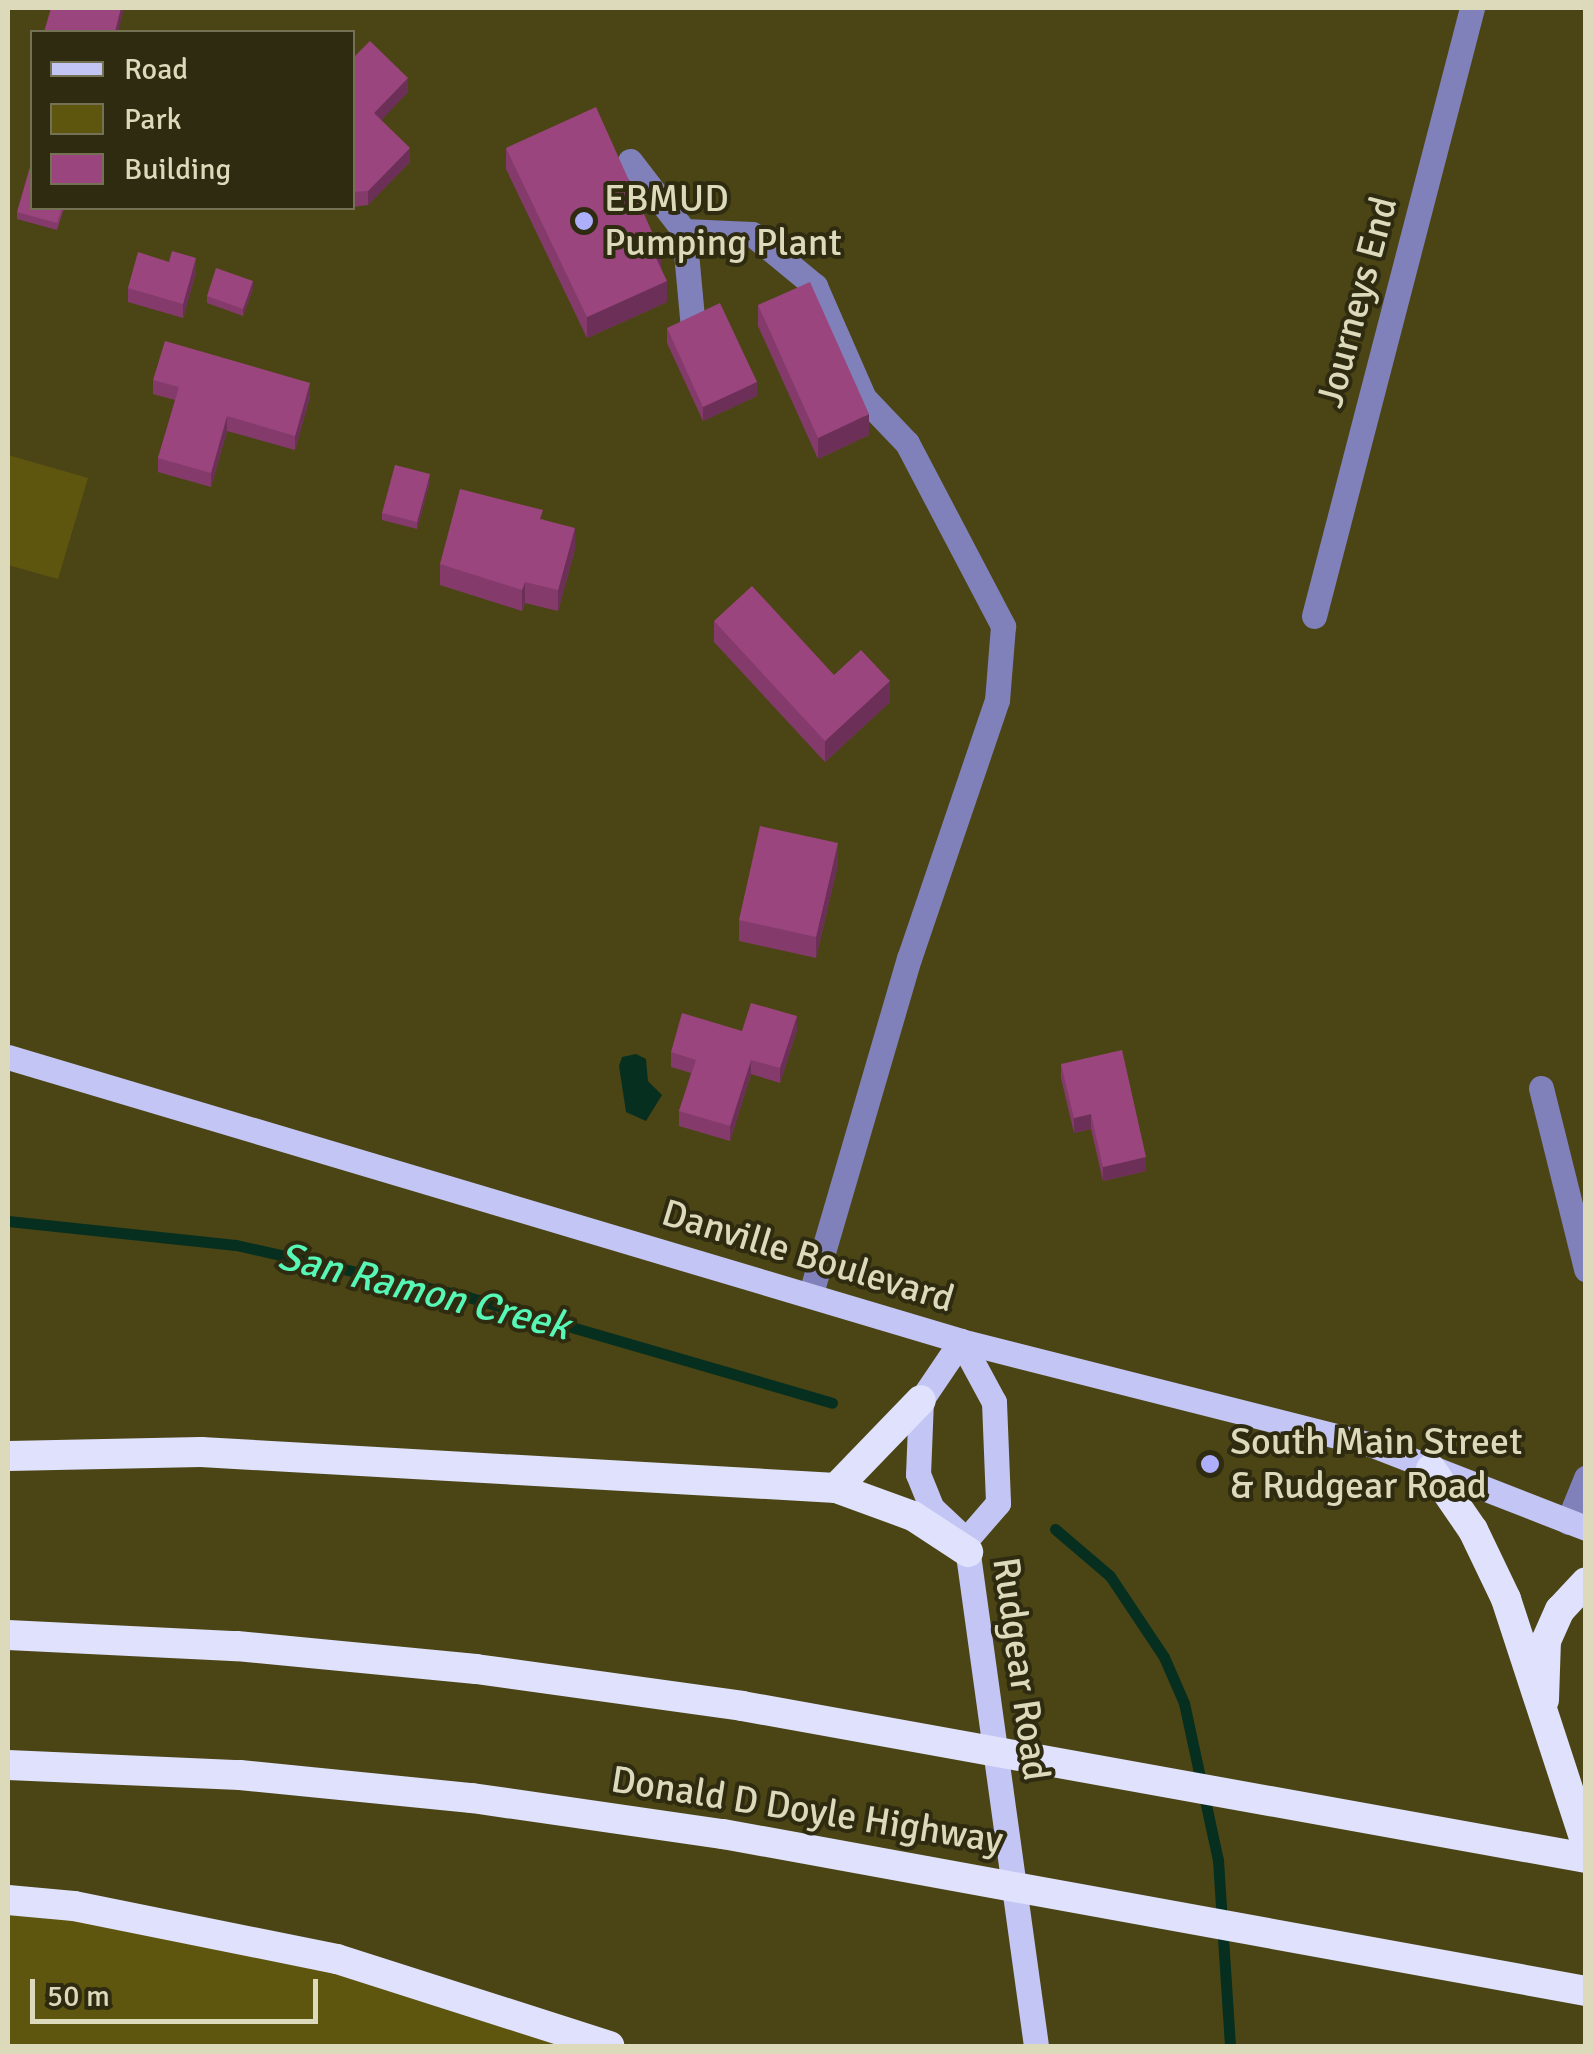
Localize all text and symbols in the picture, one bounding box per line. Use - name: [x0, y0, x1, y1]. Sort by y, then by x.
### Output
- legend: [30, 30, 355, 210]
- text: Road: [124, 51, 188, 88]
- text: Park: [124, 101, 182, 138]
- text: Building: [124, 151, 231, 188]
- place label: EBMUD Pumping Plant: [604, 176, 842, 266]
- street label: Journeys End: [1307, 192, 1407, 412]
- marker: EBMUD Pumping Plant: [573, 210, 595, 232]
- street label: Danville Boulevard: [657, 1190, 959, 1322]
- water label: San Ramon Creek: [273, 1232, 575, 1350]
- place label: South Main Street & Rudgear Road: [1230, 1419, 1522, 1508]
- marker: South Main Street & Rudgear Road: [1199, 1453, 1221, 1475]
- street label: Rudgear Road: [983, 1554, 1059, 1784]
- street label: Donald D Doyle Highway: [608, 1756, 1006, 1864]
- scale bar: [35, 1959, 322, 2021]
- text: 50 m: [47, 1978, 110, 2015]

